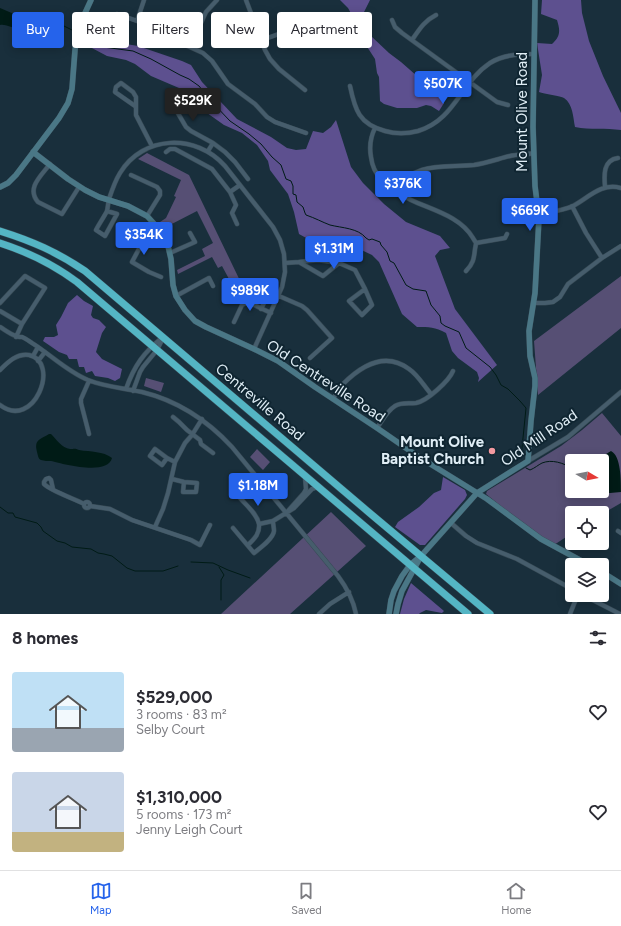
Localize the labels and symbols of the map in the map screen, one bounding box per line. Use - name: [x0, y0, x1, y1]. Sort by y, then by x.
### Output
- street label: Mount Olive Road: [513, 52, 531, 172]
- pin: $507K: [415, 71, 471, 105]
- pin: $529K: [165, 88, 221, 122]
- pin: $376K: [375, 171, 431, 205]
- pin: $669K: [502, 198, 558, 232]
- pin: $354K: [116, 222, 172, 256]
- pin: $1.31M: [301, 236, 367, 270]
- pin: $989K: [222, 278, 278, 312]
- street label: Old Centreville Road: [263, 336, 389, 426]
- street label: Centreville Road: [212, 360, 308, 444]
- street label: Old Mill Road: [497, 406, 581, 470]
- place label: Mount Olive Baptist Church: [381, 433, 485, 468]
- marker: Mount Olive Baptist Church: [487, 446, 497, 456]
- north arrow: [565, 454, 609, 498]
- pin: $1.18M: [225, 473, 291, 507]

